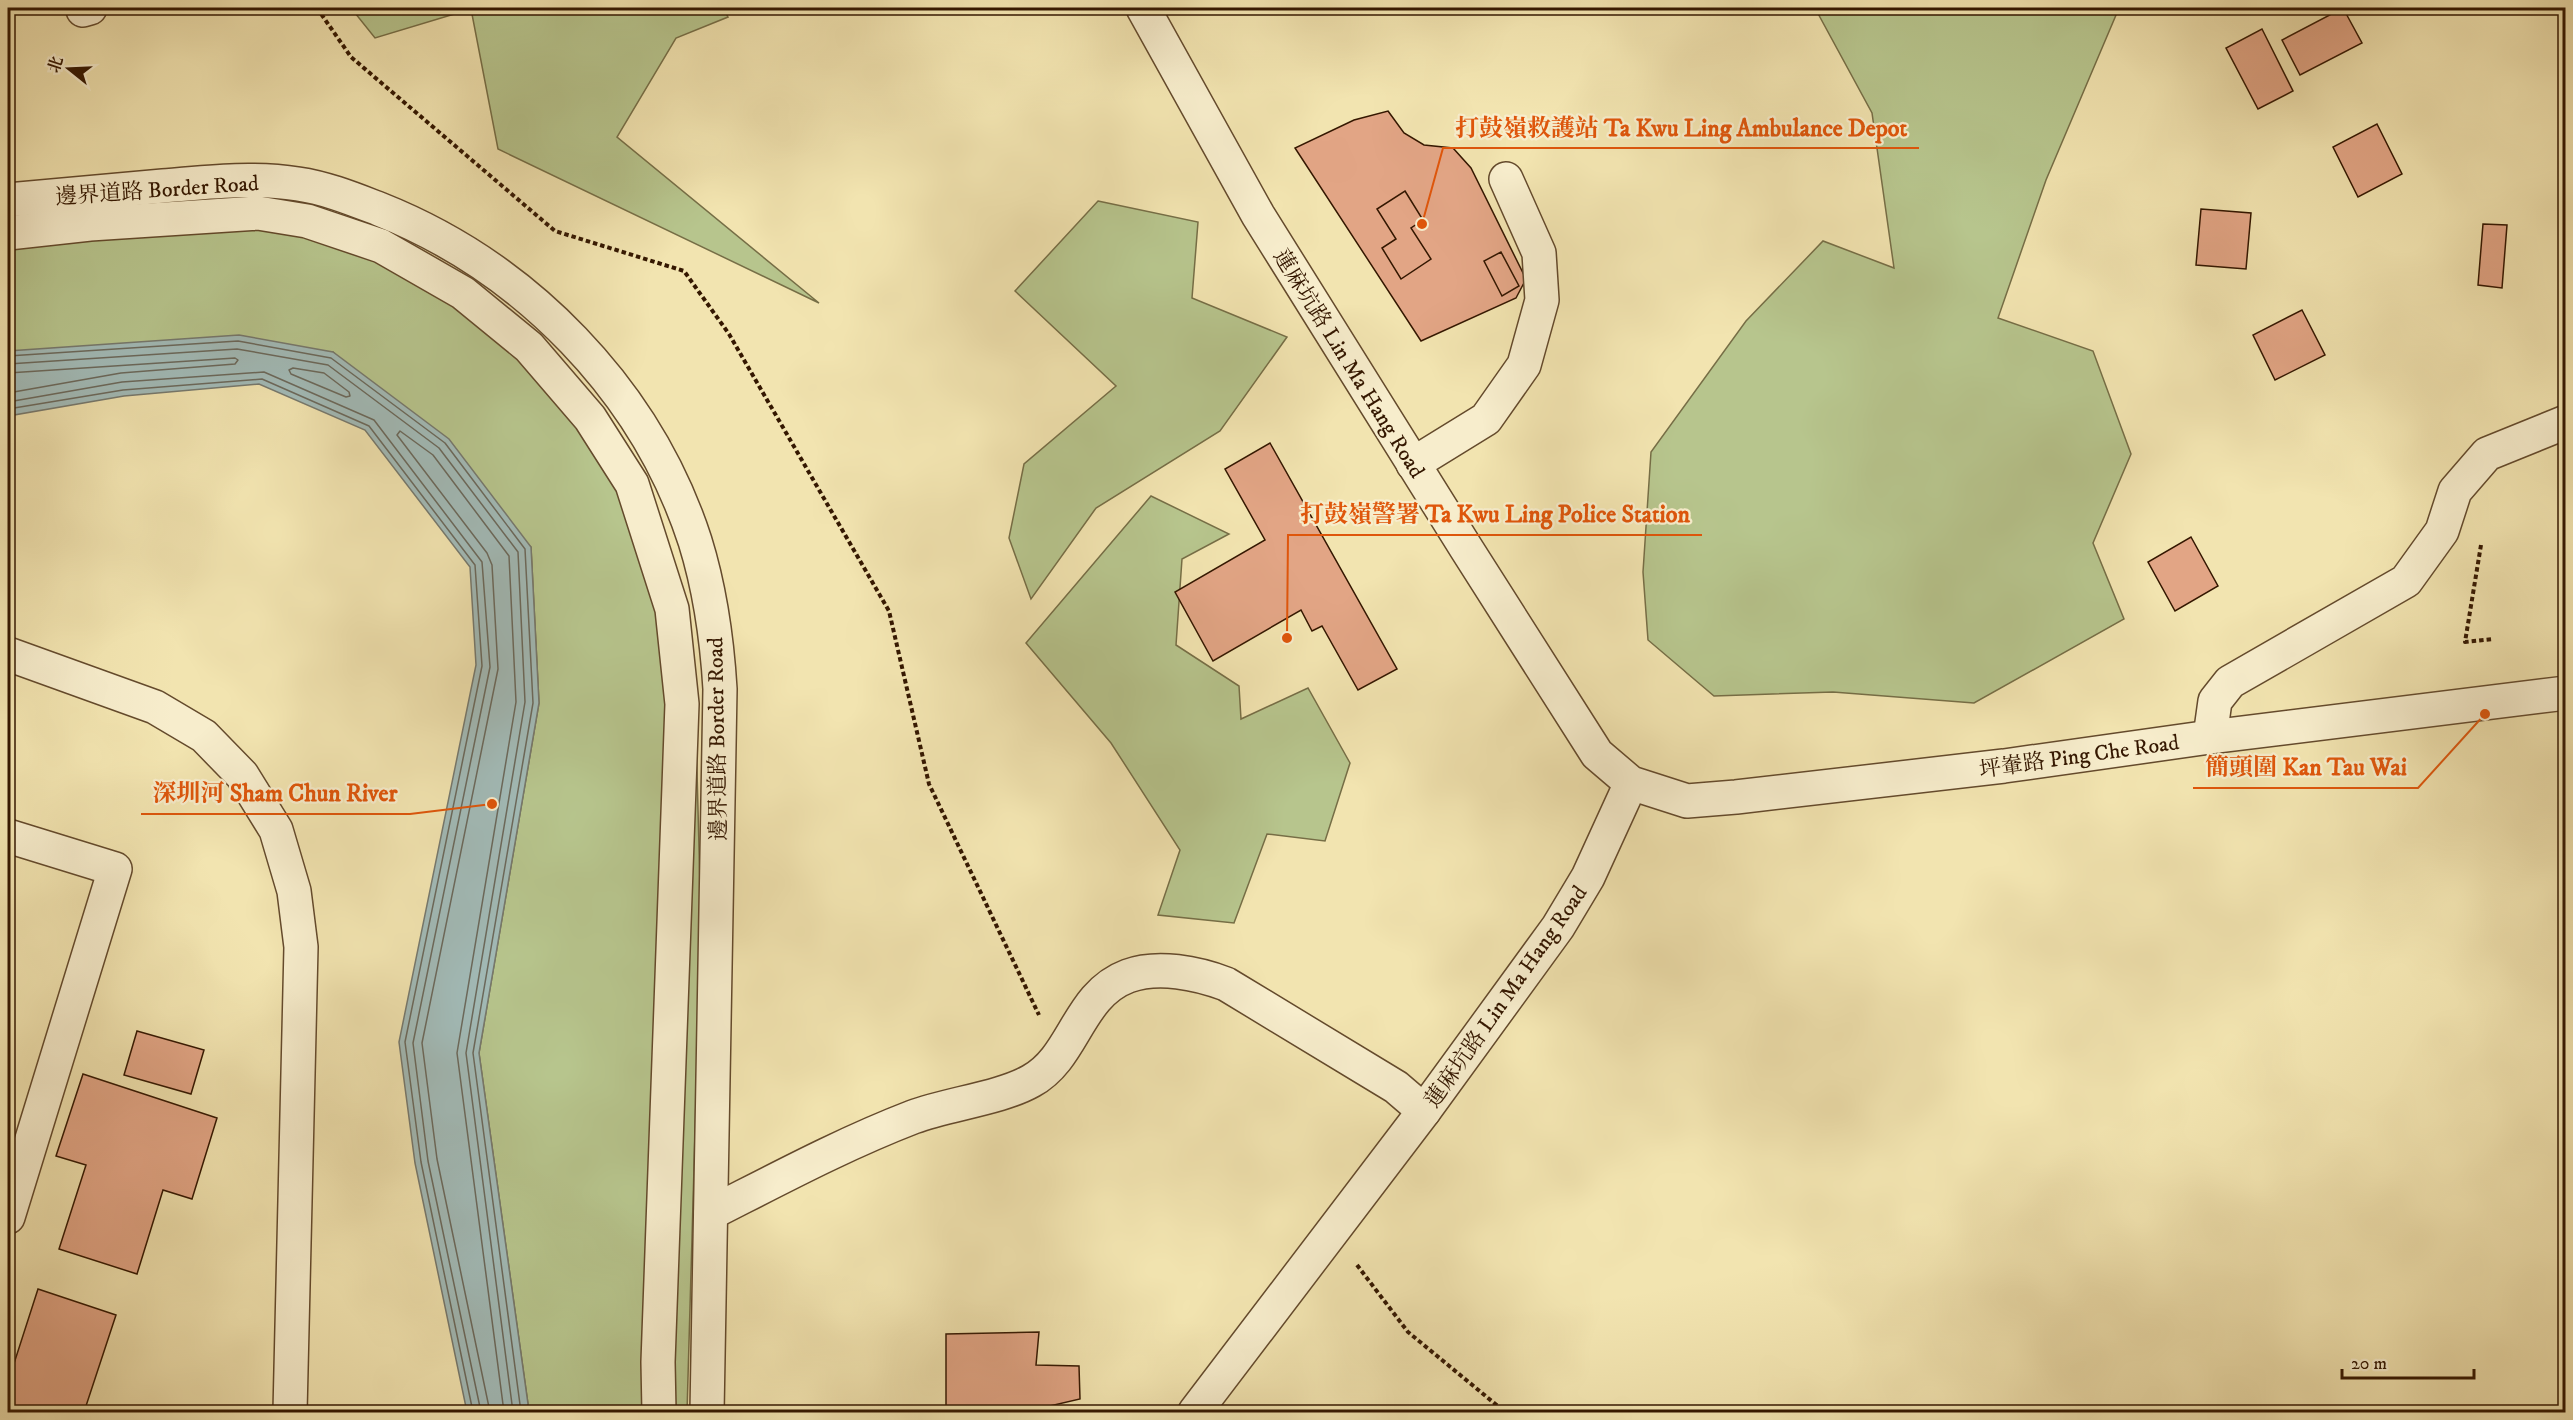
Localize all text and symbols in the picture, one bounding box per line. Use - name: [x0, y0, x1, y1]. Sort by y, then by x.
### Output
- north arrow: [39, 39, 99, 99]
- text: 北: [44, 54, 68, 75]
- callout: 打鼓嶺救護站 Ta Kwu Ling Ambulance Depot: [1443, 106, 1919, 148]
- text: 打鼓嶺救護站 Ta Kwu Ling Ambulance Depot: [1455, 114, 1907, 144]
- street label: 邊界道路 Border Road: [54, 170, 260, 211]
- street label: 蓮麻坑路 Lin Ma Hang Road: [1267, 244, 1430, 483]
- callout: 打鼓嶺警署 Ta Kwu Ling Police Station: [1288, 493, 1702, 535]
- text: 打鼓嶺警署 Ta Kwu Ling Police Station: [1300, 500, 1690, 530]
- street label: 邊界道路 Border Road: [702, 637, 733, 841]
- street label: 坪輋路 Ping Che Road: [1978, 729, 2181, 784]
- callout: 簡頭圍 Kan Tau Wai: [2193, 746, 2418, 788]
- text: 簡頭圍 Kan Tau Wai: [2205, 753, 2407, 783]
- callout: 深圳河 Sham Chun River: [141, 772, 410, 814]
- text: 深圳河 Sham Chun River: [153, 779, 399, 809]
- street label: 蓮麻坑路 Lin Ma Hang Road: [1419, 881, 1593, 1113]
- scale bar: [2342, 1342, 2474, 1380]
- text: 20 m: [2351, 1353, 2387, 1375]

